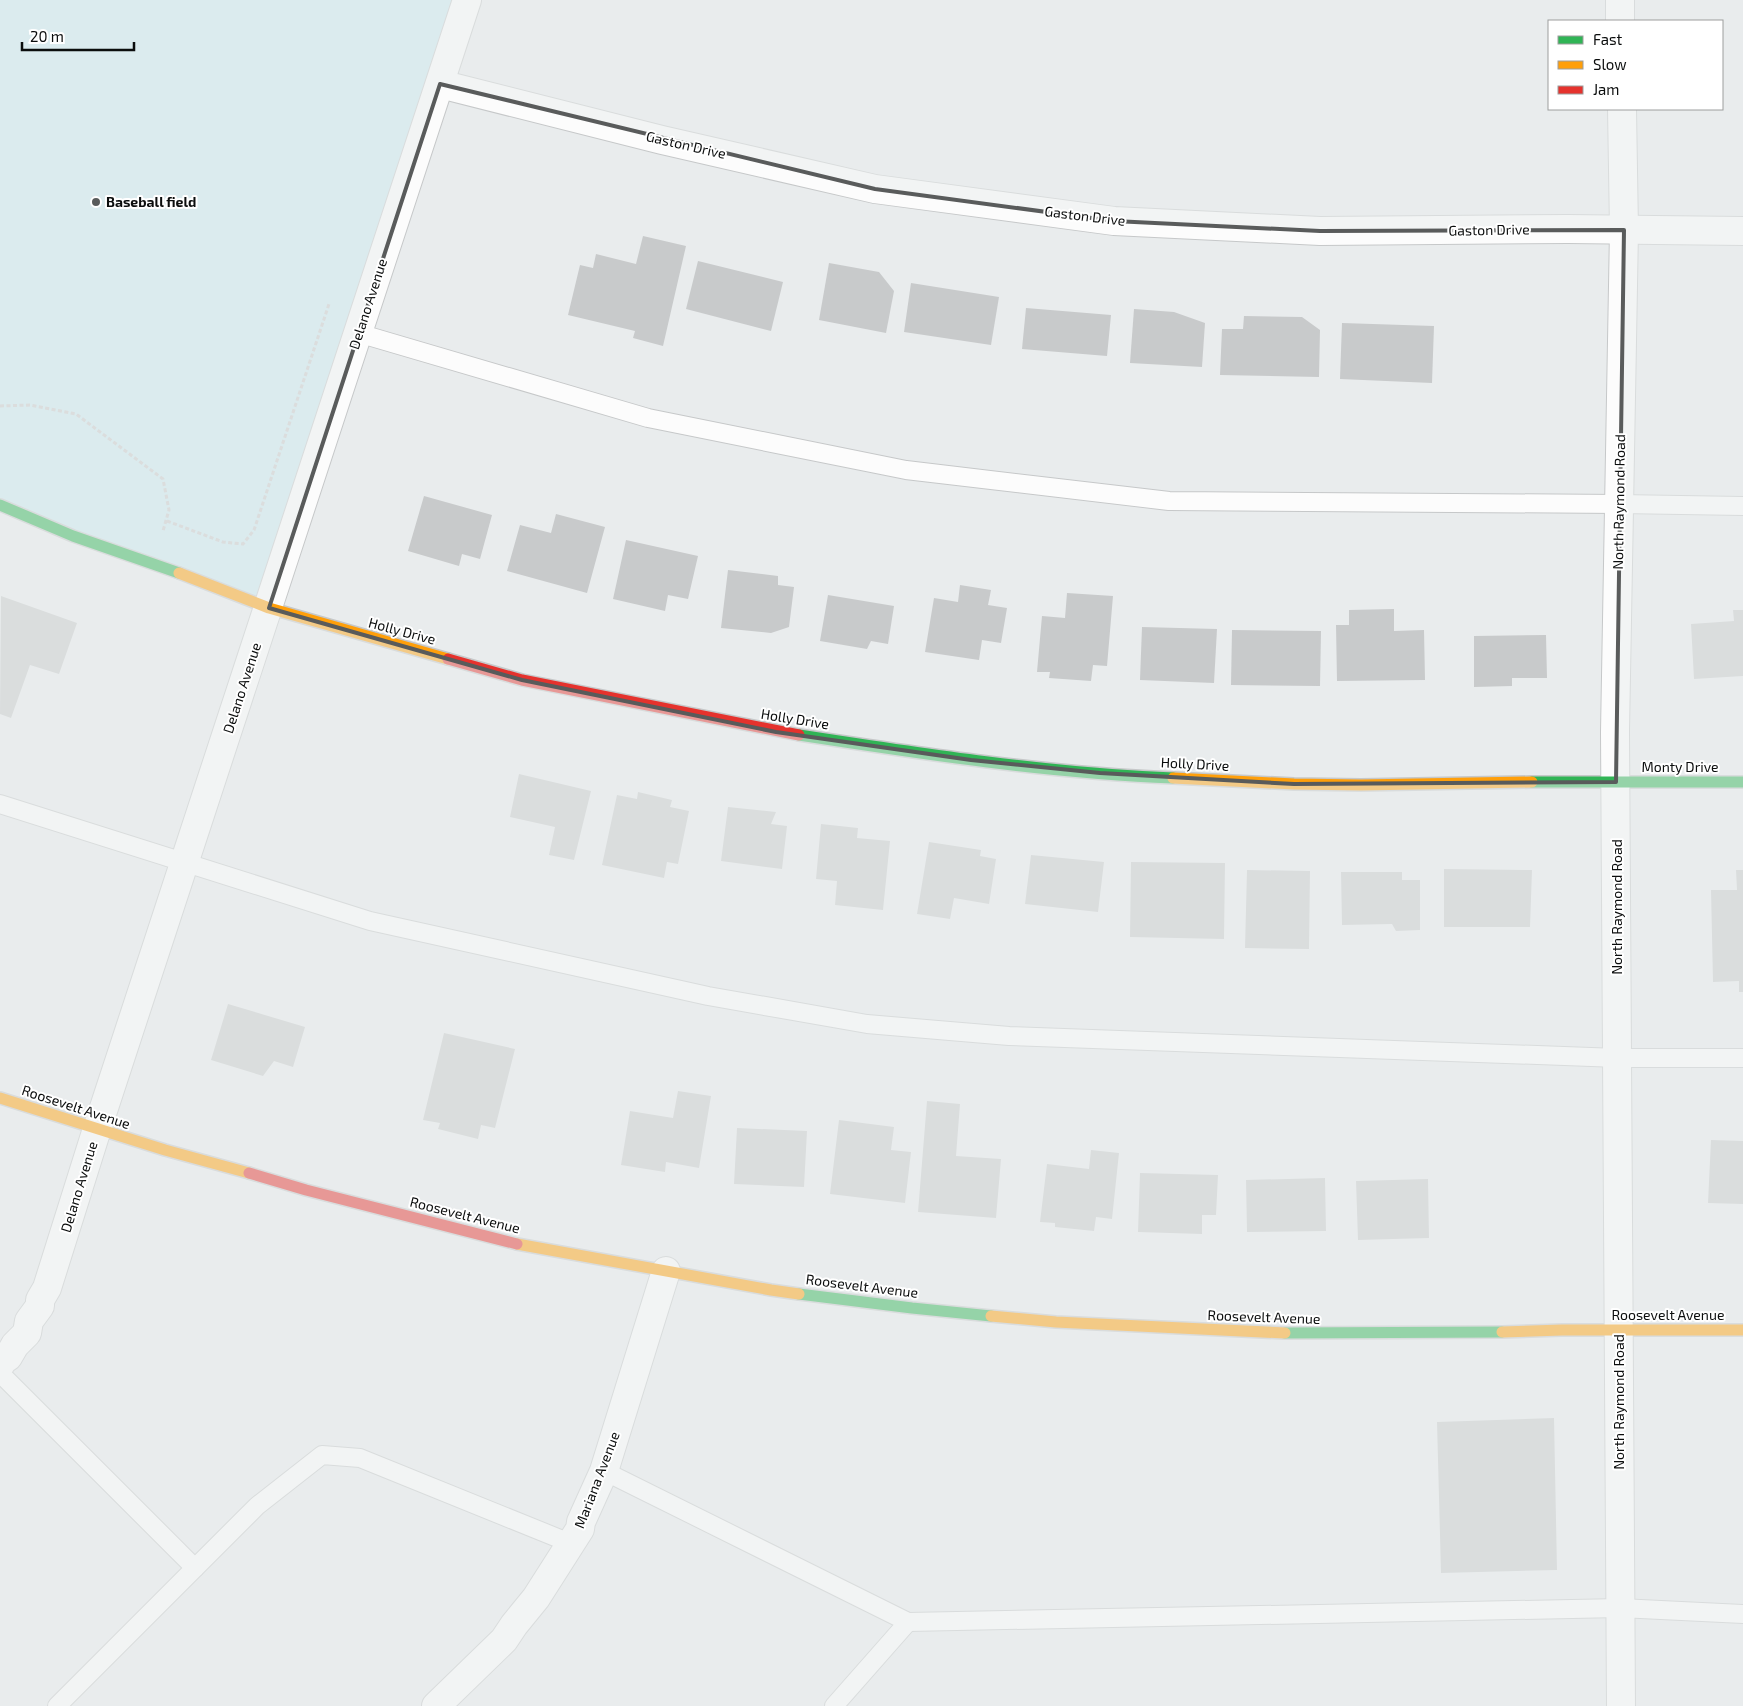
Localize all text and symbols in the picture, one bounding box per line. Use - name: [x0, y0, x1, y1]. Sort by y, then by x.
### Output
- scale bar: [22, 20, 135, 52]
- legend: [1548, 20, 1723, 110]
- text: 20 m: [30, 27, 64, 45]
- text: Fast: [1593, 30, 1623, 48]
- text: Slow: [1593, 55, 1627, 73]
- text: Jam: [1593, 80, 1619, 98]
- street label: Gaston Drive: [645, 127, 728, 162]
- place label: Baseball field: [106, 193, 196, 210]
- marker: Baseball field: [90, 196, 102, 208]
- street label: Gaston Drive: [1044, 202, 1126, 229]
- street label: Gaston Drive: [1448, 220, 1530, 239]
- street label: Delano Avenue: [345, 256, 390, 351]
- street label: North Raymond Road: [1609, 434, 1628, 570]
- street label: Holly Drive: [367, 613, 438, 648]
- street label: Delano Avenue: [219, 640, 264, 735]
- street label: Holly Drive: [760, 705, 830, 732]
- street label: Holly Drive: [1160, 753, 1230, 774]
- street label: Monty Drive: [1641, 758, 1719, 775]
- street label: North Raymond Road: [1608, 839, 1625, 975]
- street label: Roosevelt Avenue: [20, 1081, 133, 1132]
- street label: Delano Avenue: [57, 1139, 100, 1235]
- street label: Roosevelt Avenue: [408, 1193, 522, 1236]
- street label: Roosevelt Avenue: [805, 1270, 919, 1301]
- street label: Roosevelt Avenue: [1207, 1306, 1321, 1327]
- street label: Roosevelt Avenue: [1611, 1306, 1725, 1323]
- street label: North Raymond Road: [1610, 1334, 1627, 1470]
- street label: Mariana Avenue: [570, 1429, 623, 1531]

